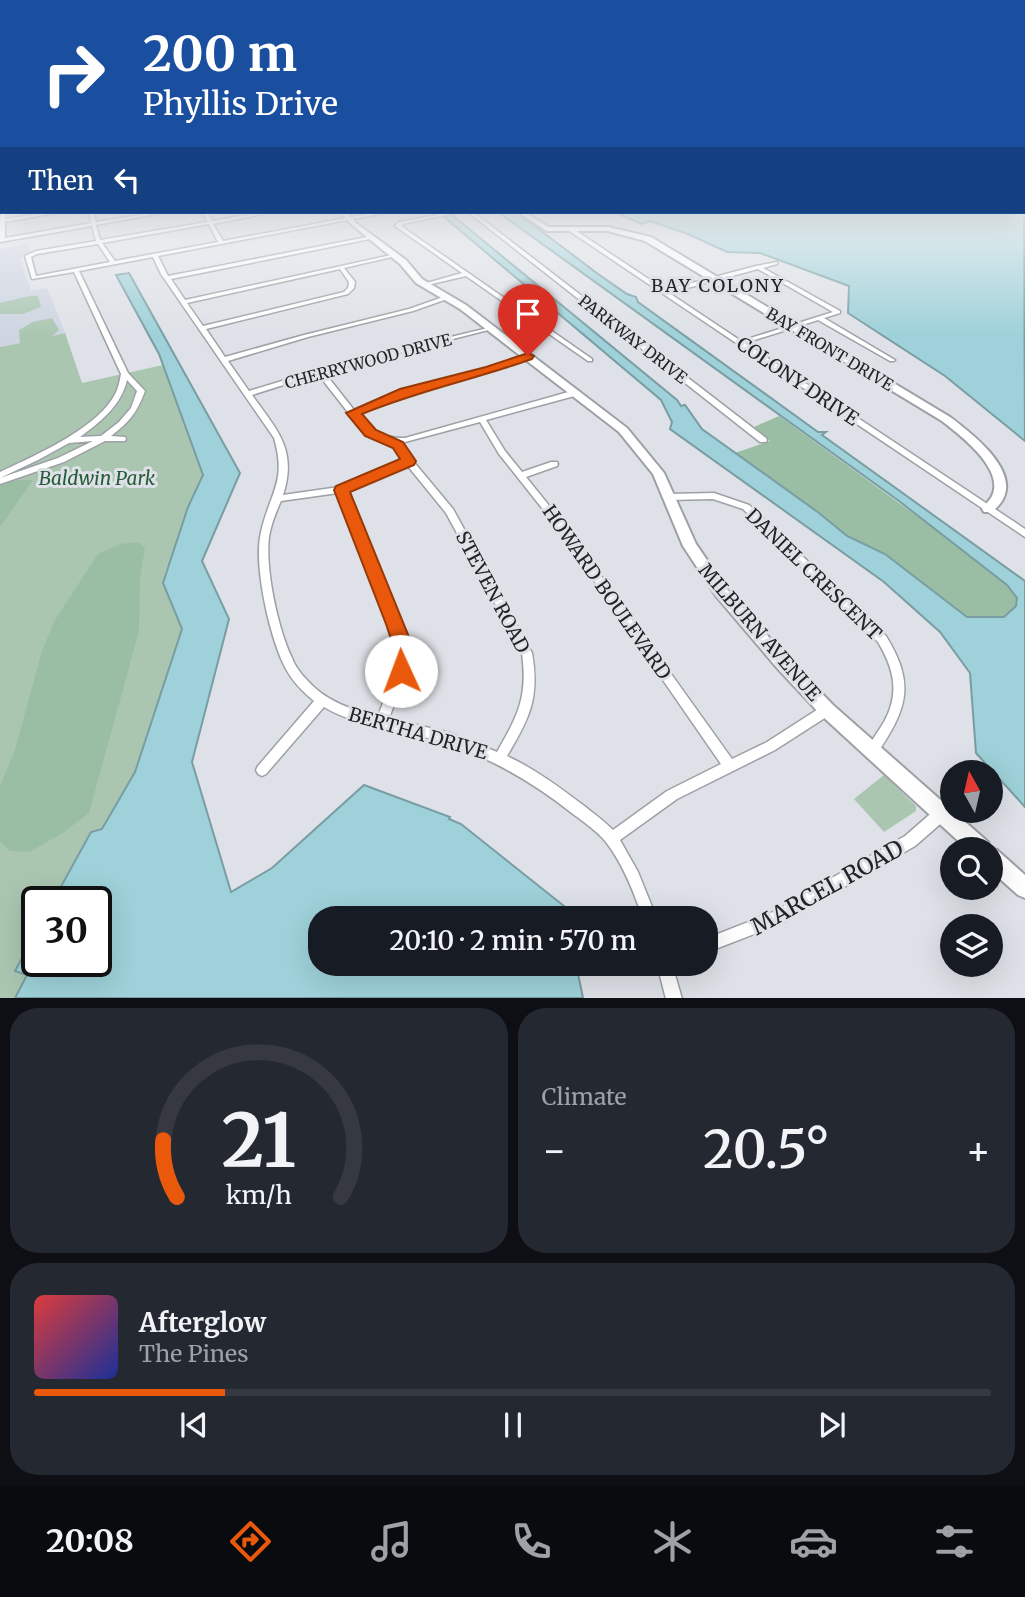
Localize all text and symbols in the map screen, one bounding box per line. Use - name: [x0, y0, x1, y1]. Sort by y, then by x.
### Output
- text: 200 m: [143, 23, 297, 84]
- icon: right: [28, 28, 119, 119]
- text: Phyllis Drive: [143, 84, 338, 124]
- icon: left: [108, 161, 146, 199]
- text: Then: [28, 164, 94, 197]
- district label: BAY COLONY: [651, 274, 785, 297]
- pin: [498, 284, 558, 356]
- street label: PARKWAY DRIVE: [575, 290, 692, 388]
- icon: arrive: [509, 295, 547, 333]
- street label: BAY FRONT DRIVE: [763, 303, 898, 395]
- street label: CHERRYWOOD DRIVE: [282, 329, 454, 393]
- street label: COLONY DRIVE: [732, 331, 864, 431]
- park label: Baldwin Park: [39, 466, 156, 490]
- street label: HOWARD BOULEVARD: [538, 500, 676, 684]
- street label: DANIEL CRESCENT: [741, 503, 887, 645]
- street label: STEVEN ROAD: [451, 527, 535, 657]
- street label: MILBURN AVENUE: [694, 558, 826, 706]
- position arrow: [364, 634, 438, 708]
- street label: BERTHA DRIVE: [346, 702, 490, 764]
- north arrow: [940, 760, 1003, 822]
- map controls: [940, 760, 1003, 977]
- street label: MARCEL ROAD: [746, 833, 908, 941]
- button: search: [940, 837, 1003, 900]
- speed limit sign: 30: [21, 886, 112, 977]
- button: layers: [940, 914, 1003, 977]
- text: 20:10 · 2 min · 570 m: [389, 924, 637, 957]
- text: Climate: [542, 1082, 627, 1111]
- text: 21: [221, 1095, 296, 1187]
- text: 20.5°: [703, 1117, 830, 1182]
- text: −: [542, 1127, 567, 1174]
- text: +: [966, 1127, 991, 1174]
- text: km/h: [226, 1178, 292, 1210]
- text: Afterglow: [139, 1306, 266, 1339]
- text: The Pines: [139, 1339, 249, 1368]
- icon: previous: [175, 1406, 213, 1444]
- icon: pause: [494, 1406, 532, 1444]
- icon: next: [813, 1406, 851, 1444]
- icon: directions: [226, 1517, 275, 1566]
- icon: music: [367, 1517, 416, 1566]
- icon: phone: [507, 1517, 556, 1566]
- icon: climate: [648, 1517, 697, 1566]
- icon: car: [789, 1517, 838, 1566]
- icon: filters: [930, 1517, 979, 1566]
- text: 20:08: [46, 1521, 134, 1561]

